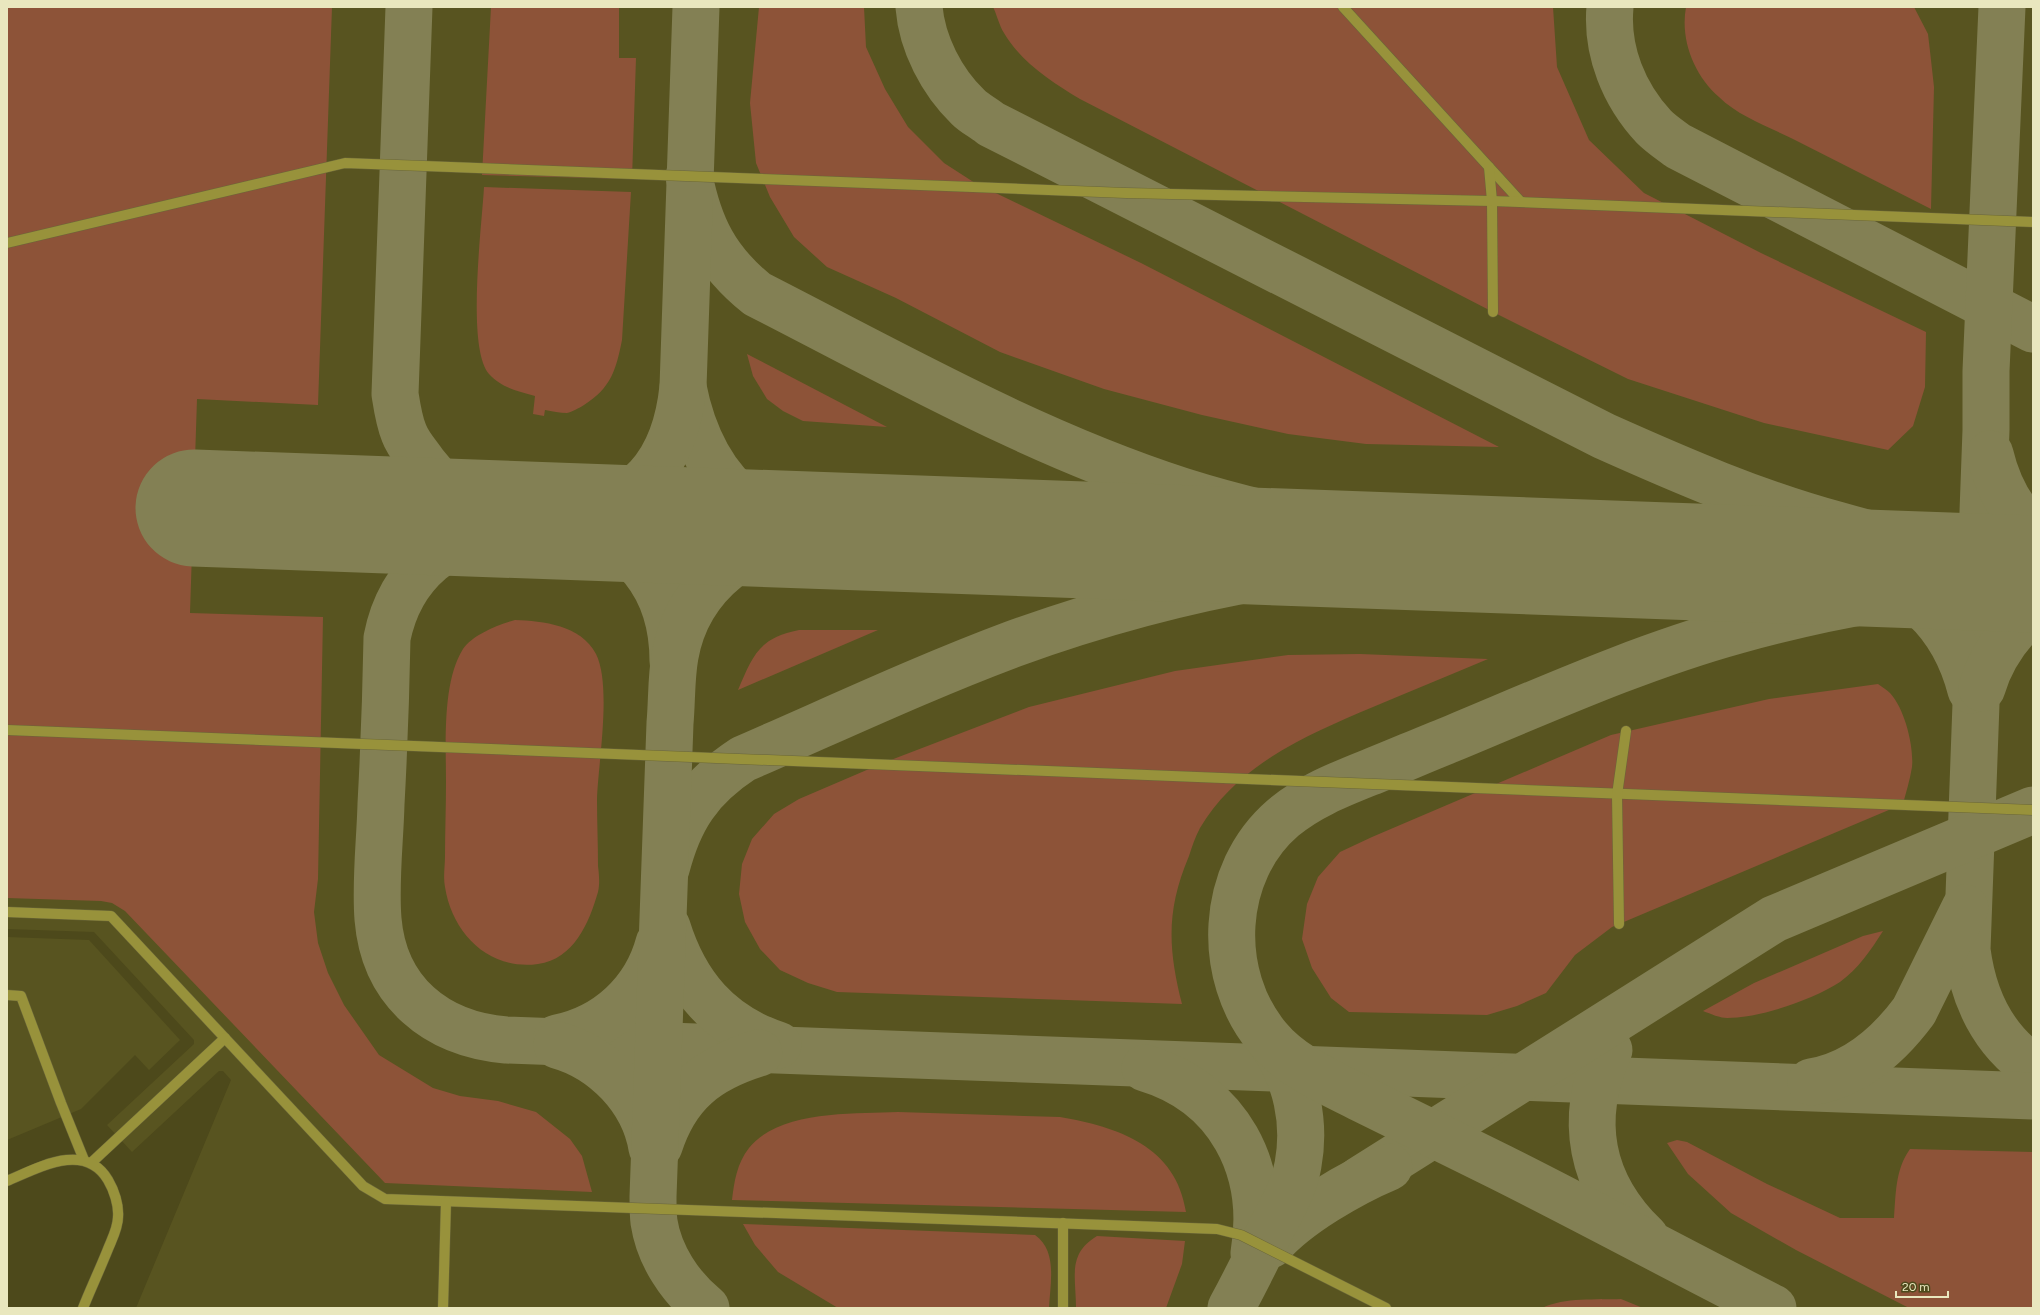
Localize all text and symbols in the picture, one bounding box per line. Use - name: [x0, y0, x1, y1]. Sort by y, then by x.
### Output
- scale bar: [1896, 1273, 1948, 1299]
- text: 20 m: [1902, 1280, 1930, 1294]

